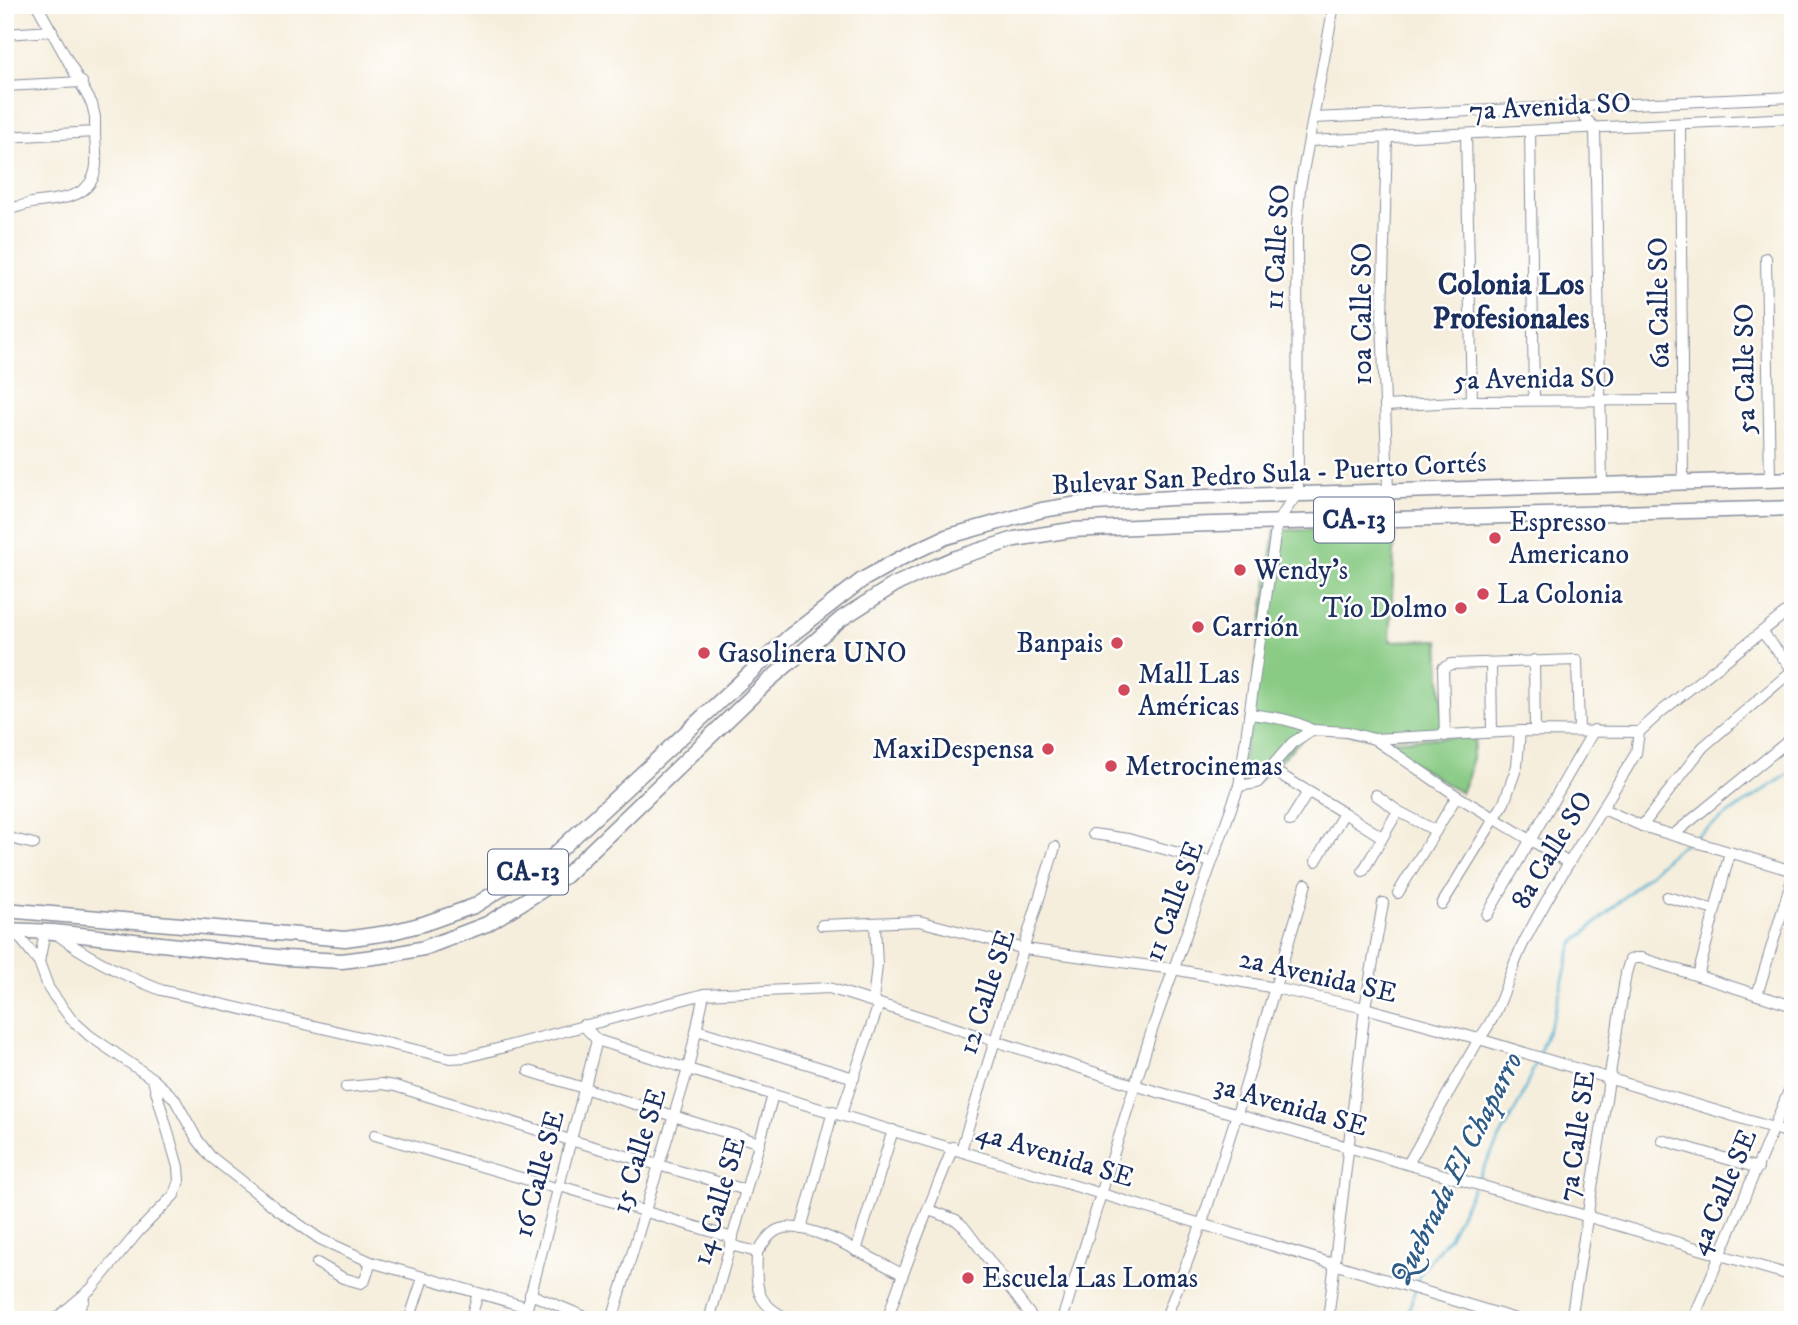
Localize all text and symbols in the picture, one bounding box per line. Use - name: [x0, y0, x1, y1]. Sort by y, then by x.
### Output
- street label: 7a Avenida SO: [1468, 85, 1632, 129]
- street label: 11 Calle SO: [1256, 183, 1298, 311]
- street label: 6a Calle SO: [1640, 237, 1678, 369]
- street label: 10a Calle SO: [1345, 243, 1380, 385]
- district label: Colonia Los Profesionales: [1432, 267, 1590, 338]
- street label: 5a Calle SO: [1726, 303, 1764, 435]
- street label: 5a Avenida SO: [1453, 360, 1615, 398]
- street label: Bulevar San Pedro Sula - Puerto Cortés: [1051, 445, 1487, 503]
- road number: CA-13: [1314, 498, 1394, 542]
- place label: Espresso Americano: [1509, 505, 1629, 572]
- marker: Espresso Americano: [1487, 530, 1503, 546]
- place label: Wendy's: [1253, 553, 1348, 588]
- marker: Wendy's: [1232, 562, 1248, 578]
- place label: La Colonia: [1497, 577, 1623, 612]
- marker: La Colonia: [1475, 586, 1491, 602]
- place label: Tío Dolmo: [1322, 591, 1447, 626]
- marker: Tío Dolmo: [1453, 600, 1469, 616]
- place label: Carrión: [1212, 610, 1299, 645]
- marker: Carrión: [1190, 619, 1206, 635]
- place label: Banpais: [1016, 626, 1103, 661]
- marker: Banpais: [1109, 635, 1125, 651]
- place label: Gasolinera UNO: [718, 636, 907, 671]
- marker: Gasolinera UNO: [696, 645, 712, 661]
- place label: Mall Las Américas: [1138, 657, 1240, 724]
- marker: Mall Las Américas: [1116, 682, 1132, 698]
- place label: MaxiDespensa: [872, 732, 1034, 767]
- marker: MaxiDespensa: [1040, 741, 1056, 757]
- place label: Metrocinemas: [1125, 749, 1283, 784]
- marker: Metrocinemas: [1103, 758, 1119, 774]
- street label: 8a Calle SO: [1503, 785, 1601, 915]
- street label: 11 Calle SE: [1136, 836, 1212, 966]
- road number: CA-13: [488, 850, 568, 894]
- street label: 12 Calle SE: [950, 925, 1024, 1059]
- street label: 2a Avenida SE: [1236, 941, 1400, 1011]
- water label: Quebrada El Chaparro: [1382, 1046, 1532, 1292]
- street label: 3a Avenida SE: [1210, 1067, 1372, 1145]
- street label: 7a Calle SE: [1550, 1068, 1604, 1204]
- street label: 15 Calle SE: [603, 1084, 675, 1218]
- street label: 16 Calle SE: [505, 1107, 573, 1241]
- street label: 4a Avenida SE: [972, 1114, 1138, 1196]
- street label: 4a Calle SE: [1681, 1124, 1765, 1260]
- street label: 14 Calle SE: [684, 1133, 754, 1269]
- place label: Escuela Las Lomas: [982, 1261, 1198, 1296]
- marker: Escuela Las Lomas: [960, 1270, 976, 1286]

